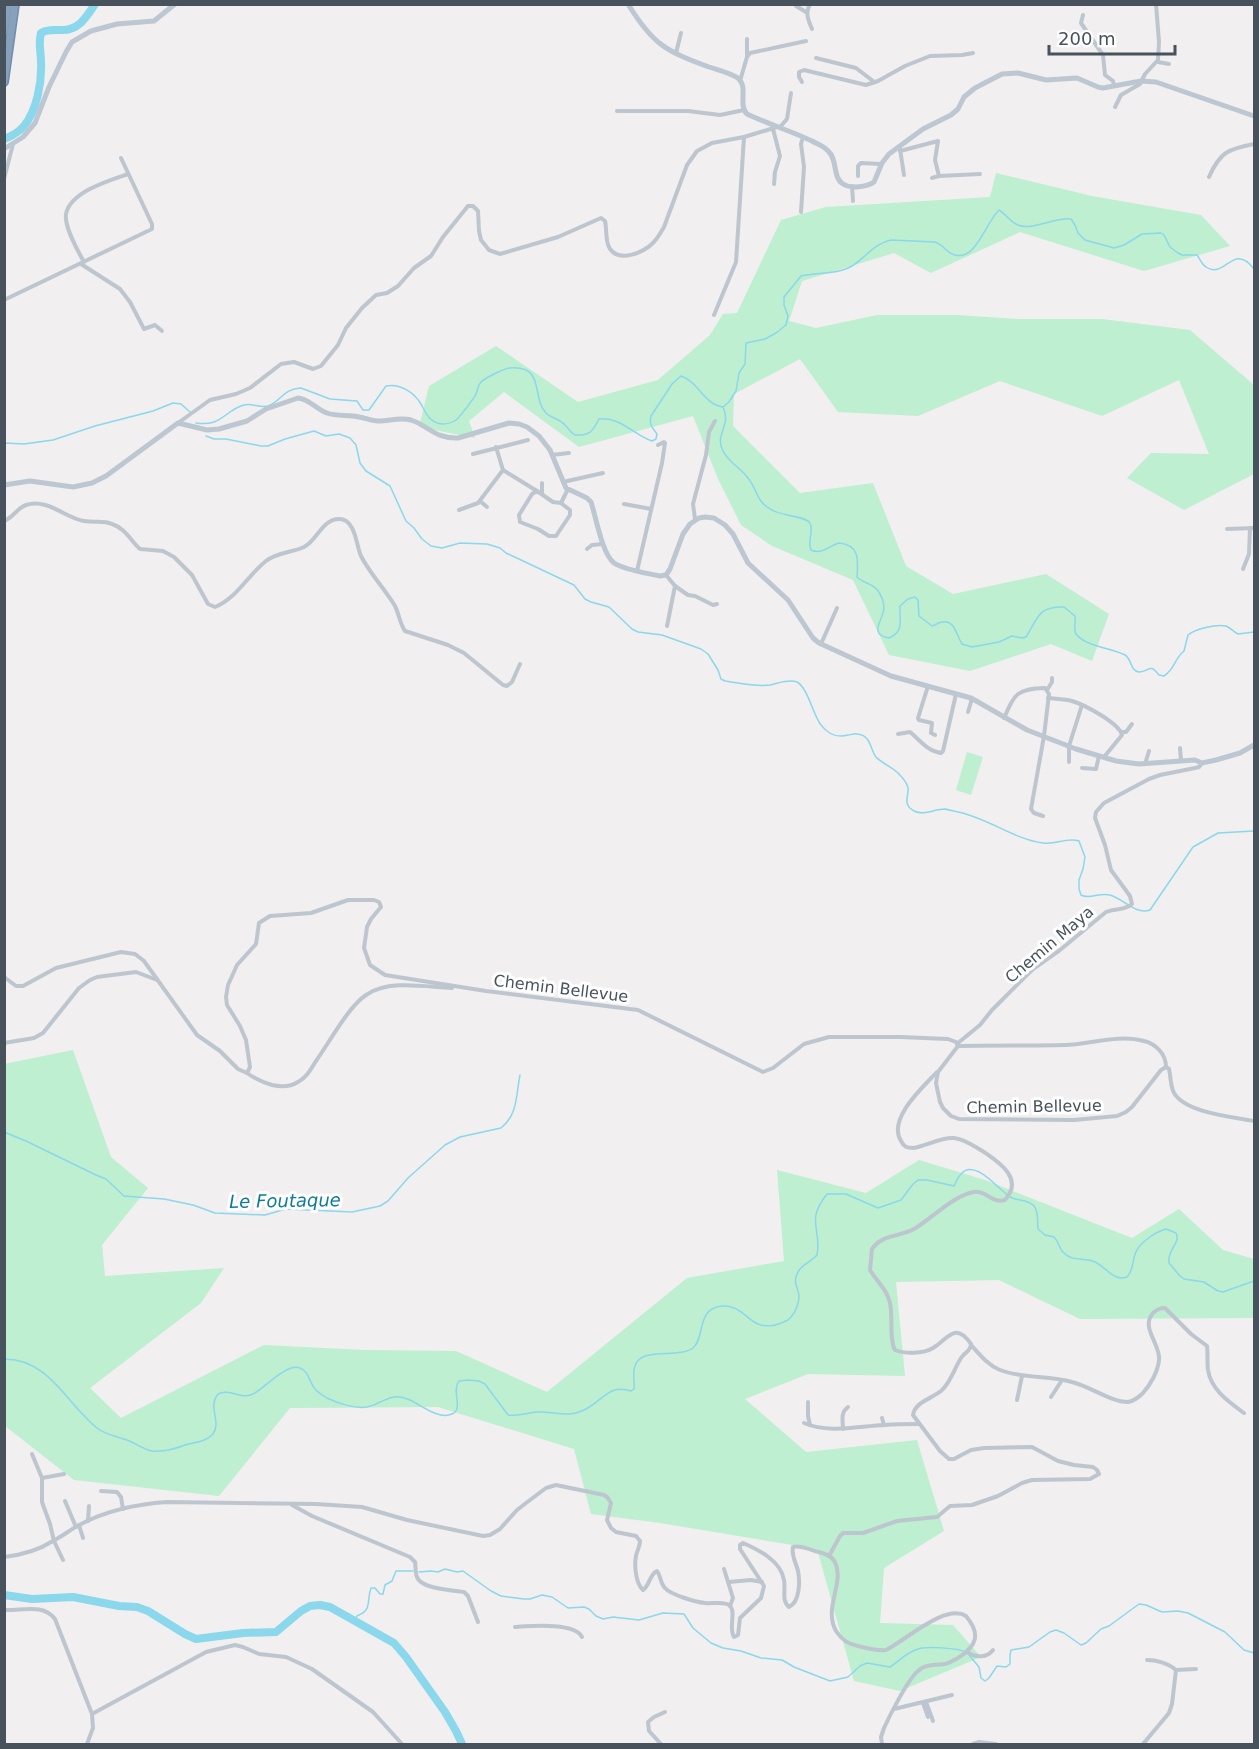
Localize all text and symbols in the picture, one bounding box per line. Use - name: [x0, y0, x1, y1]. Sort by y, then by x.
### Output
- scale bar: [1049, 18, 1175, 56]
- text: 200 m: [1058, 28, 1116, 49]
- street label: Chemin Maya: [1001, 902, 1097, 987]
- street label: Chemin Bellevue: [493, 971, 629, 1006]
- street label: Chemin Bellevue: [966, 1096, 1102, 1117]
- water label: Le Foutaque: [229, 1189, 341, 1212]

